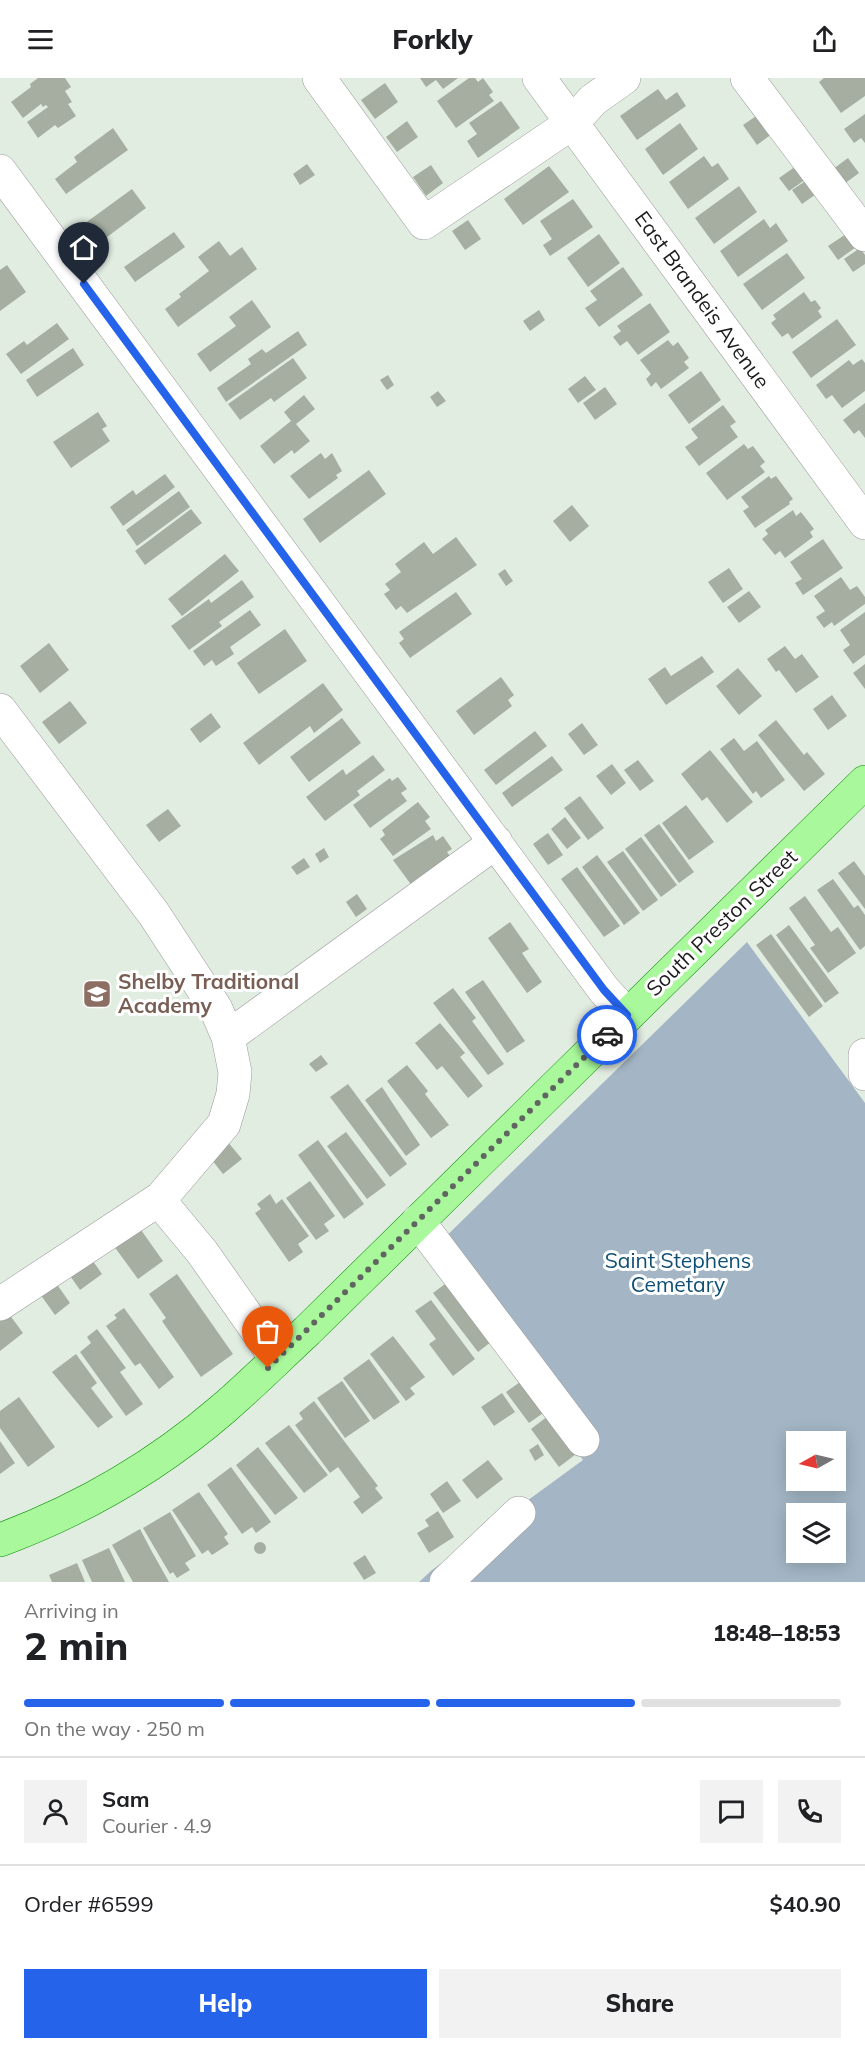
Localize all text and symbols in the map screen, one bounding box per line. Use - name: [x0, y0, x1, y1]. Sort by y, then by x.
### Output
- text: Forkly: [392, 22, 473, 56]
- icon: menu: [24, 23, 57, 56]
- icon: share: [808, 23, 841, 56]
- street label: East Brandeis Avenue: [630, 206, 776, 393]
- pin: [58, 222, 109, 284]
- icon: home: [67, 231, 100, 264]
- street label: South Preston Street: [640, 843, 802, 1001]
- place label: Shelby Traditional Academy: [118, 968, 299, 1018]
- school or university icon: Shelby Traditional Academy: [81, 978, 113, 1010]
- courier: [577, 1005, 637, 1065]
- icon: car: [591, 1019, 624, 1052]
- park label: Saint Stephens Cemetary: [605, 1247, 751, 1297]
- pin: [242, 1306, 293, 1368]
- icon: bag: [251, 1315, 284, 1348]
- north arrow: [786, 1431, 846, 1491]
- map controls: [786, 1431, 846, 1563]
- button: layers: [786, 1503, 846, 1563]
- text: Arriving in: [24, 1598, 119, 1623]
- text: 18:48–18:53: [713, 1619, 841, 1647]
- text: 2 min: [24, 1621, 129, 1670]
- text: On the way · 250 m: [24, 1716, 205, 1741]
- button: person: [24, 1780, 87, 1843]
- button: chat: [700, 1780, 763, 1843]
- button: phone: [778, 1780, 841, 1843]
- text: Sam: [102, 1785, 150, 1813]
- text: Courier · 4.9: [102, 1813, 212, 1838]
- text: Order #6599: [24, 1890, 154, 1918]
- text: $40.90: [770, 1890, 841, 1918]
- button: Help: [24, 1969, 427, 2038]
- button: Share: [439, 1969, 841, 2038]

